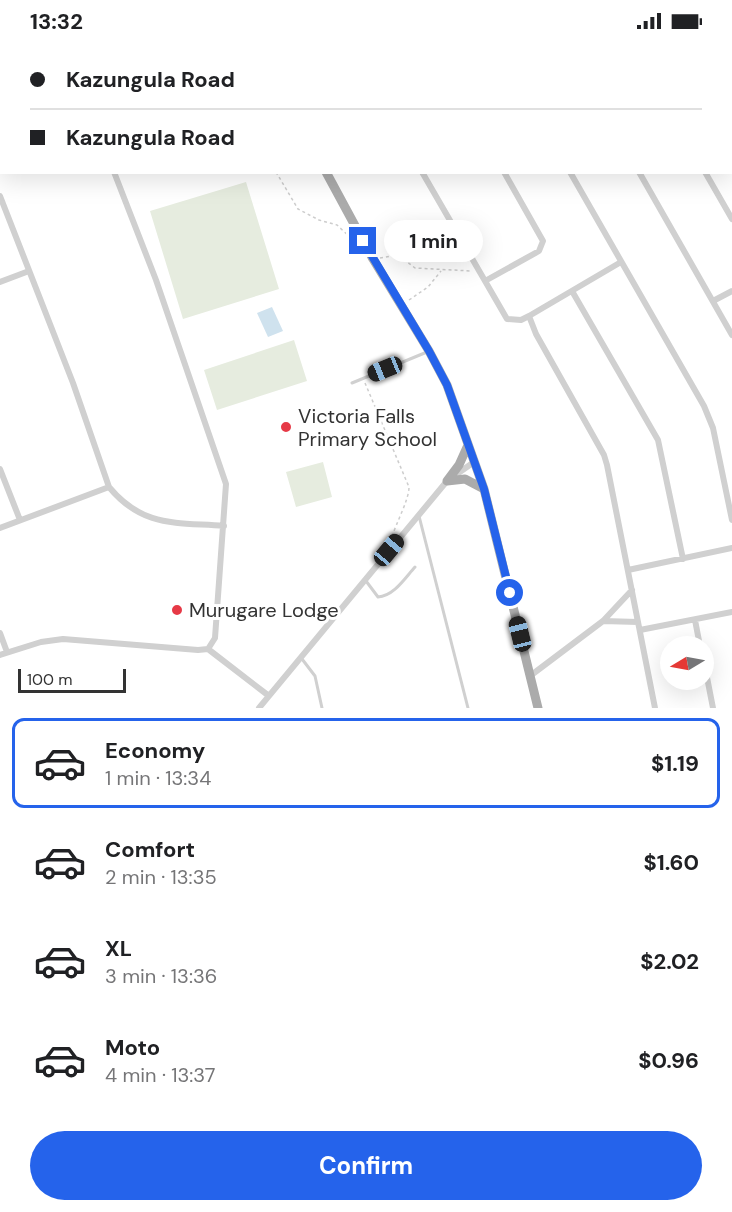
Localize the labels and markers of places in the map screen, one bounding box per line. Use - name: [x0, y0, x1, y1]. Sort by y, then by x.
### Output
- place label: Victoria Falls Primary School: [298, 403, 437, 452]
- marker: Victoria Falls Primary School: [279, 420, 293, 434]
- place label: Murugare Lodge: [189, 597, 339, 623]
- marker: Murugare Lodge: [170, 603, 184, 617]

